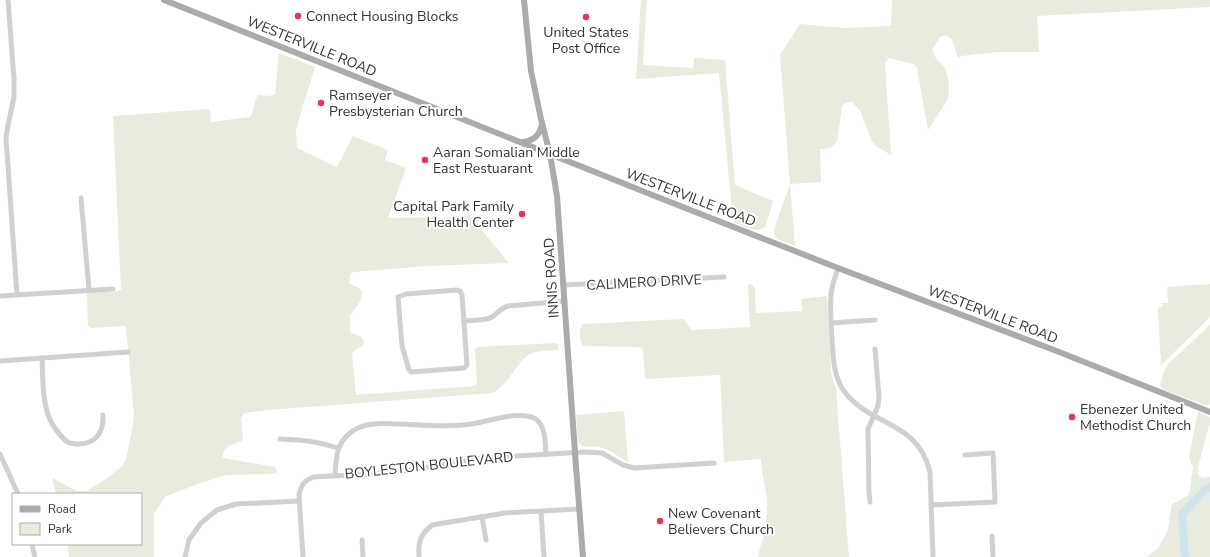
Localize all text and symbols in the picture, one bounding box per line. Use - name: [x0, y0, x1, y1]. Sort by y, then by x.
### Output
- place label: Connect Housing Blocks: [306, 7, 459, 26]
- marker: Connect Housing Blocks: [293, 11, 303, 21]
- street label: WESTERVILLE ROAD: [244, 12, 379, 81]
- marker: United States Post Office: [581, 12, 591, 22]
- place label: United States Post Office: [543, 23, 629, 58]
- place label: Ramseyer Presbysterian Church: [329, 86, 463, 121]
- marker: Ramseyer Presbysterian Church: [316, 98, 326, 108]
- place label: Aaran Somalian Middle East Restuarant: [433, 143, 580, 178]
- marker: Aaran Somalian Middle East Restuarant: [420, 155, 430, 165]
- street label: WESTERVILLE ROAD: [623, 164, 759, 231]
- place label: Capital Park Family Health Center: [393, 197, 515, 232]
- marker: Capital Park Family Health Center: [517, 209, 527, 219]
- street label: INNIS ROAD: [539, 237, 564, 319]
- street label: CALIMERO DRIVE: [586, 270, 702, 295]
- street label: WESTERVILLE ROAD: [925, 281, 1061, 348]
- place label: Ebenezer United Methodist Church: [1080, 400, 1191, 435]
- marker: Ebenezer United Methodist Church: [1067, 412, 1077, 422]
- street label: BOYLESTON BOULEVARD: [344, 447, 514, 484]
- legend: [12, 493, 142, 545]
- text: Road: [48, 501, 76, 517]
- place label: New Covenant Believers Church: [668, 504, 774, 539]
- marker: New Covenant Believers Church: [655, 516, 665, 526]
- text: Park: [48, 521, 73, 537]

